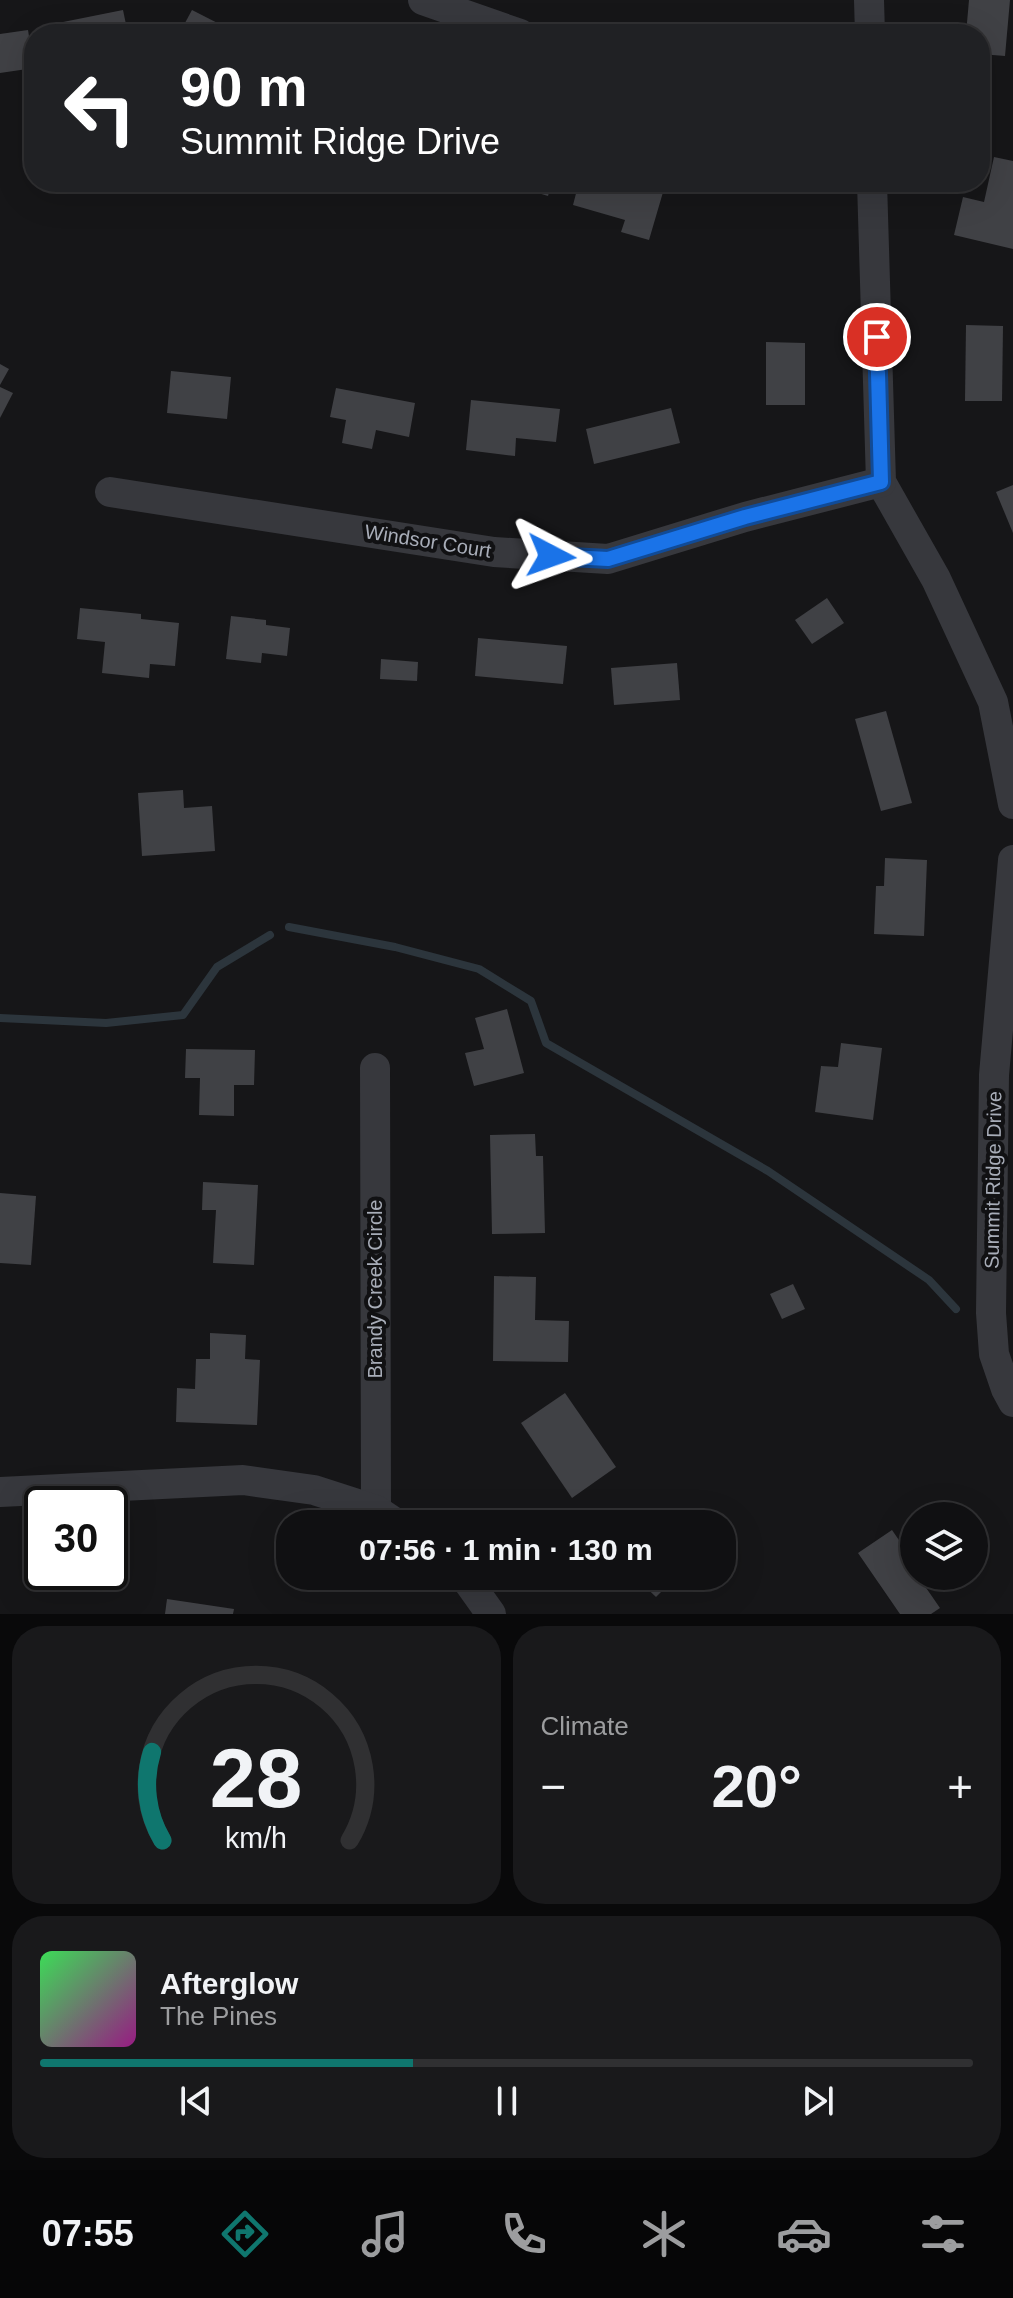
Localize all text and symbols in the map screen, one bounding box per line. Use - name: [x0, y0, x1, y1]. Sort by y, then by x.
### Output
- text: 90 m: [180, 55, 308, 118]
- icon: left: [48, 56, 152, 160]
- text: Summit Ridge Drive: [180, 121, 500, 162]
- pin: [843, 303, 911, 371]
- icon: arrive: [855, 315, 899, 359]
- position arrow: [509, 514, 593, 598]
- street label: Windsor Court: [363, 520, 493, 562]
- street label: Summit Ridge Drive: [980, 1091, 1006, 1269]
- street label: Brandy Creek Circle: [364, 1200, 386, 1378]
- speed limit sign: 30: [24, 1486, 128, 1590]
- map controls: [900, 1502, 988, 1590]
- button: layers: [900, 1502, 988, 1590]
- text: 07:56 · 1 min · 130 m: [359, 1533, 653, 1566]
- text: Climate: [541, 1711, 629, 1741]
- text: 28: [210, 1732, 303, 1825]
- text: 20°: [711, 1753, 802, 1820]
- text: −: [541, 1762, 566, 1811]
- text: +: [947, 1762, 973, 1811]
- text: km/h: [225, 1822, 287, 1854]
- text: Afterglow: [160, 1967, 298, 2000]
- text: The Pines: [160, 2001, 277, 2031]
- icon: previous: [174, 2079, 218, 2123]
- icon: pause: [485, 2079, 529, 2123]
- icon: next: [796, 2079, 840, 2123]
- icon: directions: [217, 2206, 273, 2262]
- icon: music: [357, 2206, 413, 2262]
- icon: phone: [496, 2206, 552, 2262]
- icon: climate: [636, 2206, 692, 2262]
- icon: car: [776, 2206, 832, 2262]
- icon: filters: [915, 2206, 971, 2262]
- text: 07:55: [42, 2213, 134, 2254]

